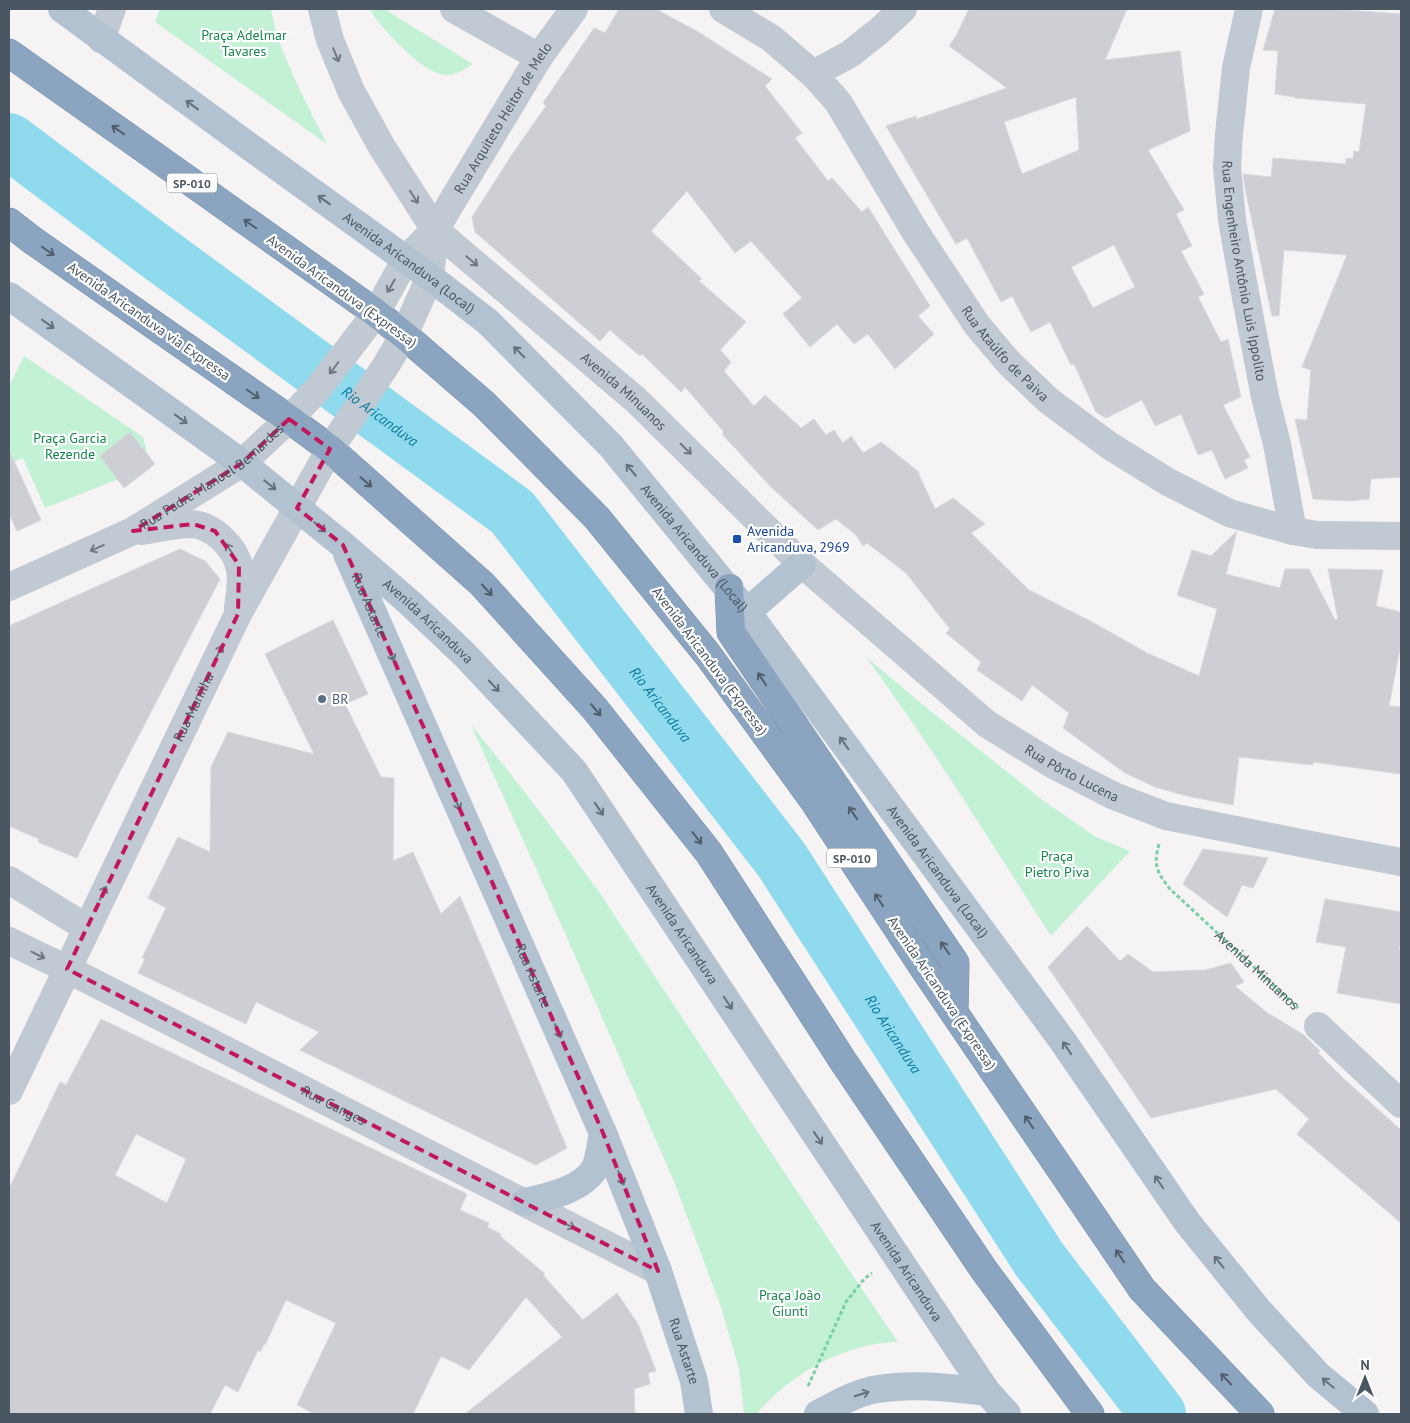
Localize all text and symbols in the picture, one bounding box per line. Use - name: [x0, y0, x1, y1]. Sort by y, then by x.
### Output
- park label: Praça Adelmar Tavares: [201, 26, 287, 60]
- street label: Rua Arquiteto Heitor de Melo: [450, 38, 556, 197]
- one-way arrow: [332, 47, 342, 62]
- one-way arrow: [185, 100, 199, 110]
- one-way arrow: [111, 125, 125, 135]
- street label: Rua Engenheiro Antônio Luis Ippolito: [1218, 160, 1271, 383]
- road number: SP-010: [167, 174, 217, 192]
- one-way arrow: [409, 190, 419, 204]
- one-way arrow: [318, 195, 331, 206]
- street label: Avenida Aricanduva (Local): [339, 208, 479, 318]
- one-way arrow: [243, 219, 257, 229]
- street label: Avenida Aricanduva (Expressa): [263, 230, 421, 352]
- one-way arrow: [41, 246, 55, 256]
- one-way arrow: [465, 256, 478, 267]
- street label: Avenida Aricanduva via Expressa: [64, 258, 234, 384]
- one-way arrow: [386, 279, 396, 294]
- street label: Rua Ataúlfo de Paiva: [958, 302, 1053, 405]
- one-way arrow: [41, 319, 55, 329]
- one-way arrow: [513, 346, 525, 358]
- street label: Avenida Minuanos: [577, 348, 671, 434]
- one-way arrow: [329, 361, 339, 375]
- water label: Rio Aricanduva: [338, 381, 423, 450]
- one-way arrow: [246, 389, 260, 399]
- one-way arrow: [174, 414, 188, 424]
- street label: Rua Padre Manoel Bernardes: [137, 420, 287, 533]
- park label: Praça Garcia Rezende: [33, 429, 107, 463]
- one-way arrow: [680, 443, 692, 455]
- one-way arrow: [625, 463, 637, 476]
- one-way arrow: [360, 476, 373, 487]
- one-way arrow: [263, 480, 276, 491]
- street label: Avenida Aricanduva (Local): [637, 480, 752, 616]
- one-way arrow: [313, 521, 326, 532]
- place label: Avenida Aricanduva, 2969: [747, 522, 850, 556]
- marker: Avenida Aricanduva, 2969: [731, 533, 743, 545]
- one-way arrow: [90, 543, 105, 553]
- one-way arrow: [225, 543, 236, 557]
- street label: Rua Astarte: [348, 570, 392, 640]
- street label: Avenida Aricanduva: [379, 575, 477, 667]
- one-way arrow: [481, 583, 493, 596]
- street label: Avenida Aricanduva (Expressa): [648, 583, 772, 739]
- one-way arrow: [215, 645, 224, 660]
- one-way arrow: [387, 646, 397, 661]
- water label: Rio Aricanduva: [626, 662, 696, 746]
- street label: Rua Manilha: [169, 669, 218, 745]
- one-way arrow: [757, 672, 767, 686]
- one-way arrow: [488, 679, 500, 692]
- place label: BR: [332, 690, 349, 708]
- marker: BR: [316, 693, 328, 705]
- one-way arrow: [590, 704, 602, 717]
- one-way arrow: [838, 737, 849, 750]
- street label: Rua Pôrto Lucena: [1021, 740, 1121, 806]
- one-way arrow: [453, 795, 462, 810]
- one-way arrow: [594, 802, 604, 816]
- street label: Avenida Aricanduva (Local): [883, 802, 993, 941]
- one-way arrow: [848, 807, 858, 821]
- one-way arrow: [691, 831, 702, 844]
- park label: Praça Pietro Piva: [1025, 847, 1089, 881]
- road number: SP-010: [827, 848, 877, 868]
- street label: Avenida Aricanduva: [642, 880, 722, 988]
- one-way arrow: [99, 886, 109, 901]
- one-way arrow: [874, 893, 884, 907]
- street label: Avenida Aricanduva (Expressa): [884, 913, 1000, 1073]
- street label: Avenida Minuanos: [1211, 926, 1303, 1014]
- street label: Rua Astarte: [511, 941, 556, 1011]
- one-way arrow: [940, 941, 950, 955]
- one-way arrow: [30, 951, 45, 960]
- water label: Rio Aricanduva: [861, 991, 927, 1077]
- one-way arrow: [723, 995, 733, 1009]
- one-way arrow: [554, 1023, 564, 1038]
- one-way arrow: [1062, 1041, 1073, 1055]
- street label: Rua Ganges: [298, 1081, 369, 1129]
- one-way arrow: [1024, 1115, 1034, 1129]
- one-way arrow: [812, 1131, 823, 1145]
- one-way arrow: [617, 1170, 626, 1185]
- one-way arrow: [1154, 1175, 1164, 1189]
- street label: Avenida Aricanduva: [867, 1217, 947, 1325]
- one-way arrow: [561, 1220, 576, 1230]
- one-way arrow: [1115, 1249, 1125, 1263]
- one-way arrow: [1214, 1256, 1225, 1269]
- park label: Praça João Giunti: [759, 1286, 821, 1320]
- street label: Rua Astarte: [665, 1316, 703, 1387]
- north arrow: [1340, 1353, 1390, 1403]
- text: N: [1360, 1356, 1370, 1374]
- one-way arrow: [1220, 1372, 1232, 1385]
- one-way arrow: [1321, 1377, 1334, 1389]
- one-way arrow: [854, 1389, 869, 1398]

